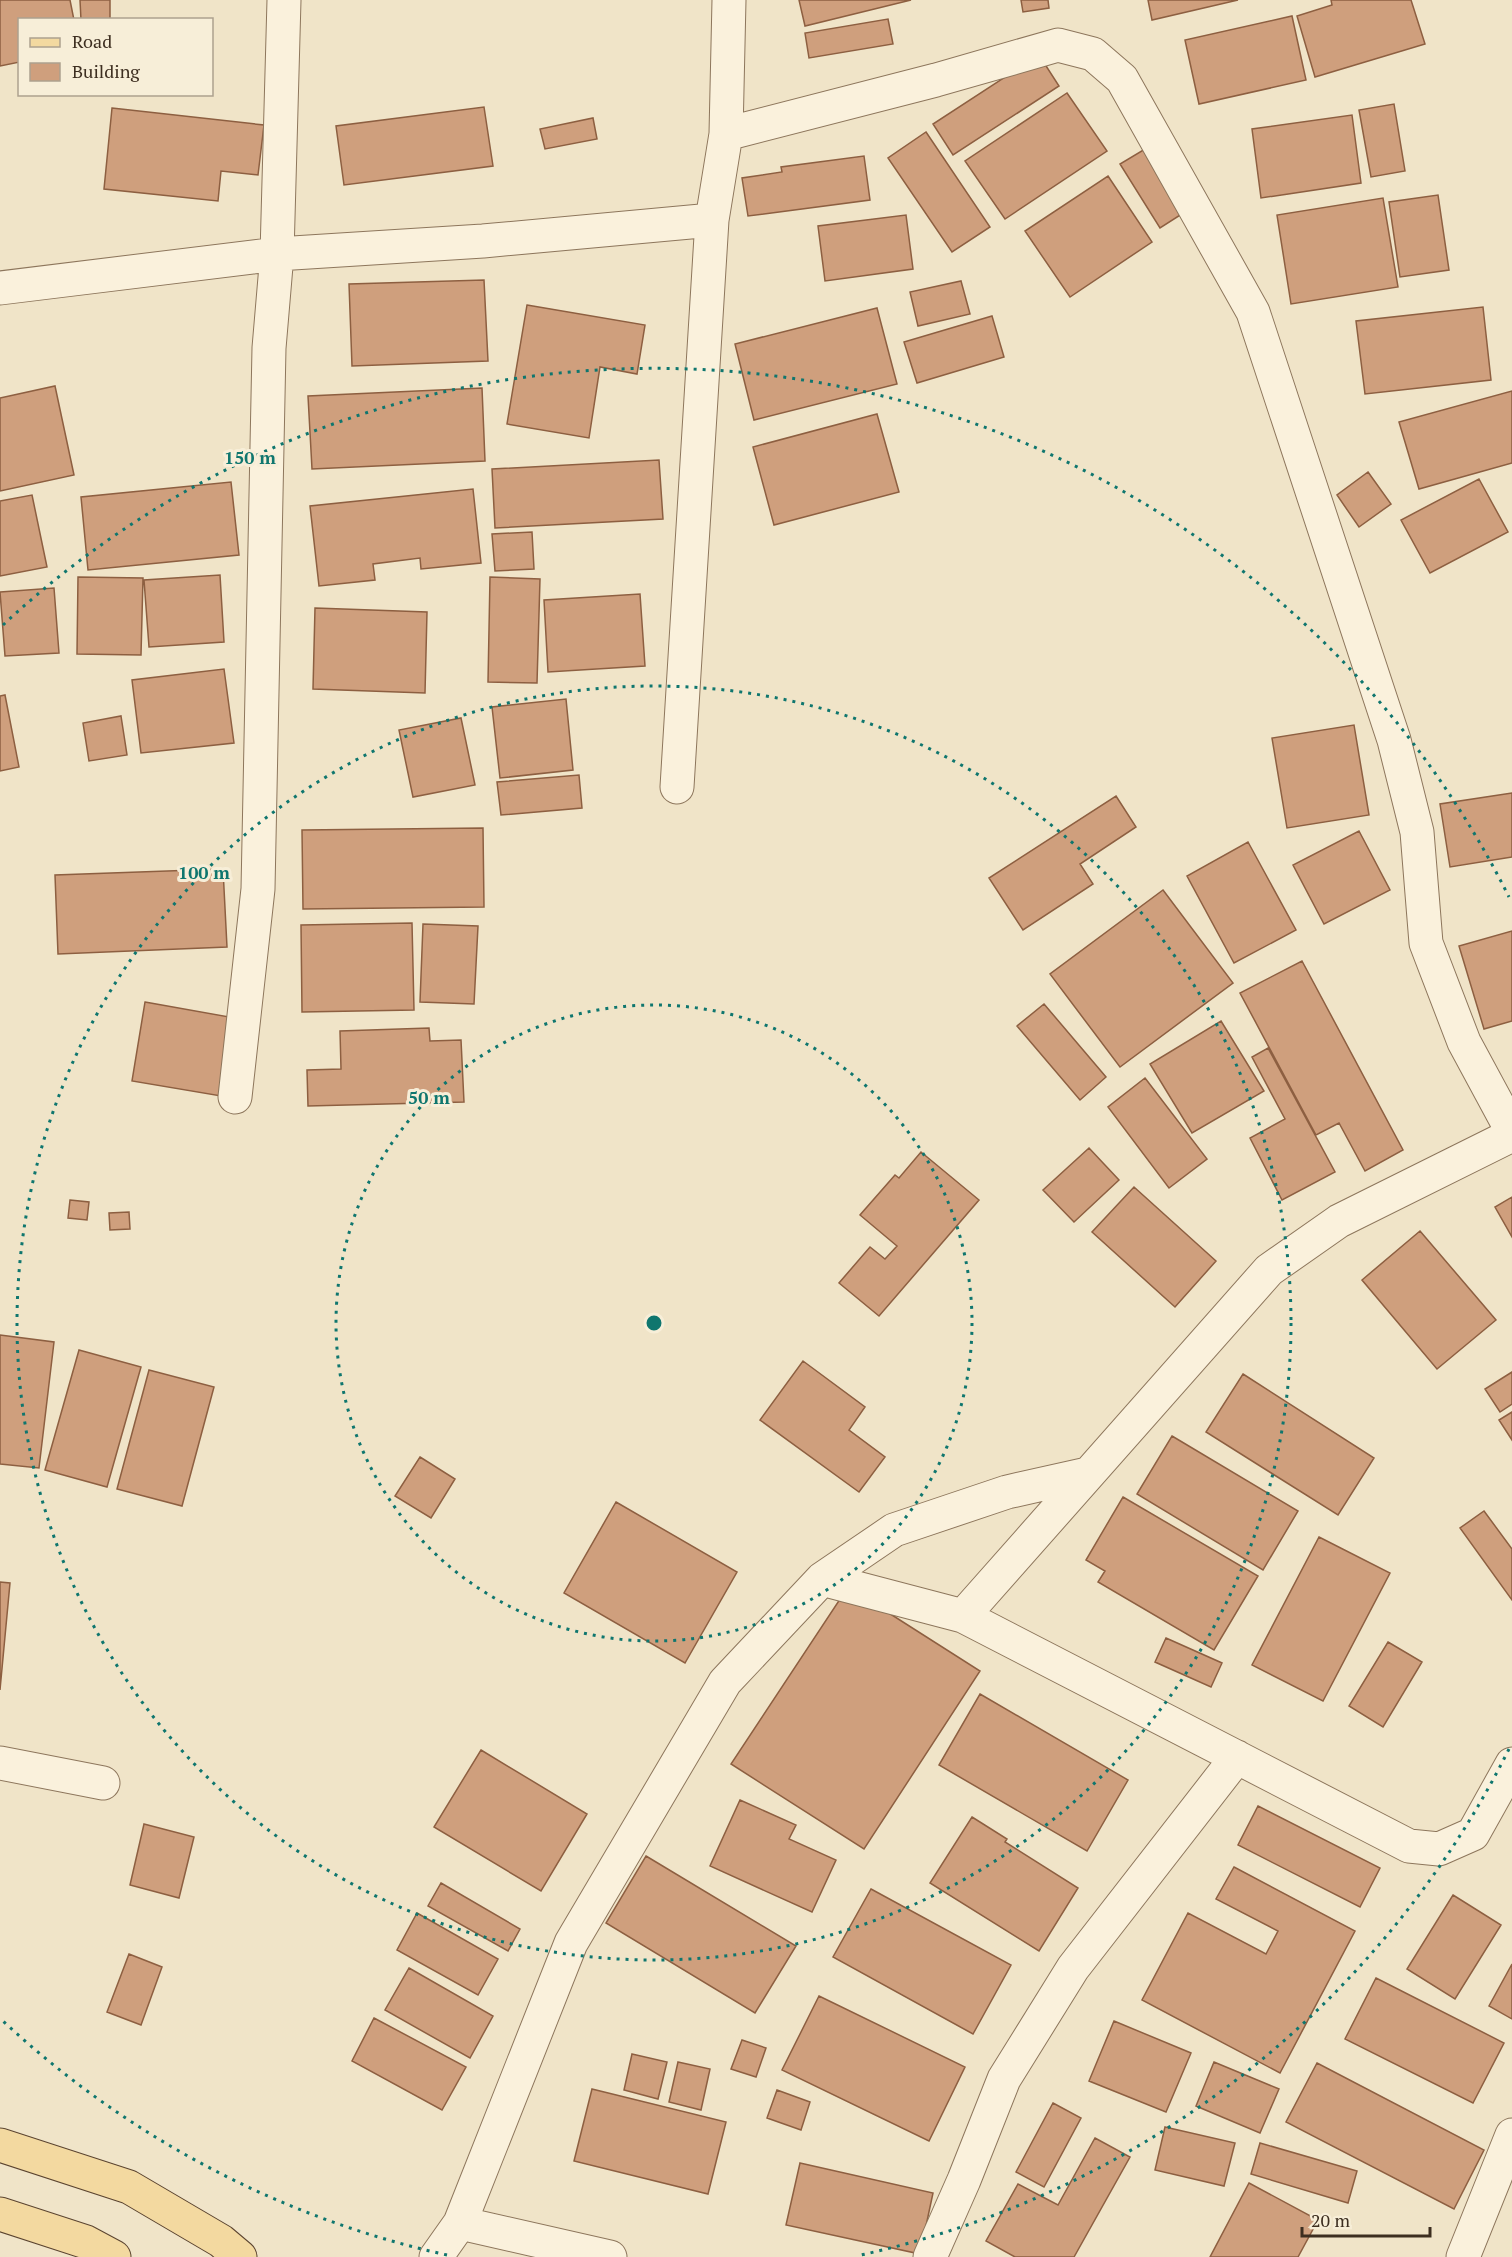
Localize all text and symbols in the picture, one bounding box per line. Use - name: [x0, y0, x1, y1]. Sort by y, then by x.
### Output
- legend: [18, 18, 213, 96]
- text: Road: [72, 29, 112, 53]
- text: Building: [72, 59, 140, 83]
- text: 150 m: [224, 445, 276, 469]
- text: 100 m: [178, 860, 230, 884]
- text: 50 m: [408, 1085, 450, 1109]
- centre of rings: [644, 1313, 664, 1333]
- scale bar: [1302, 2200, 1430, 2238]
- text: 20 m: [1311, 2208, 1351, 2232]

